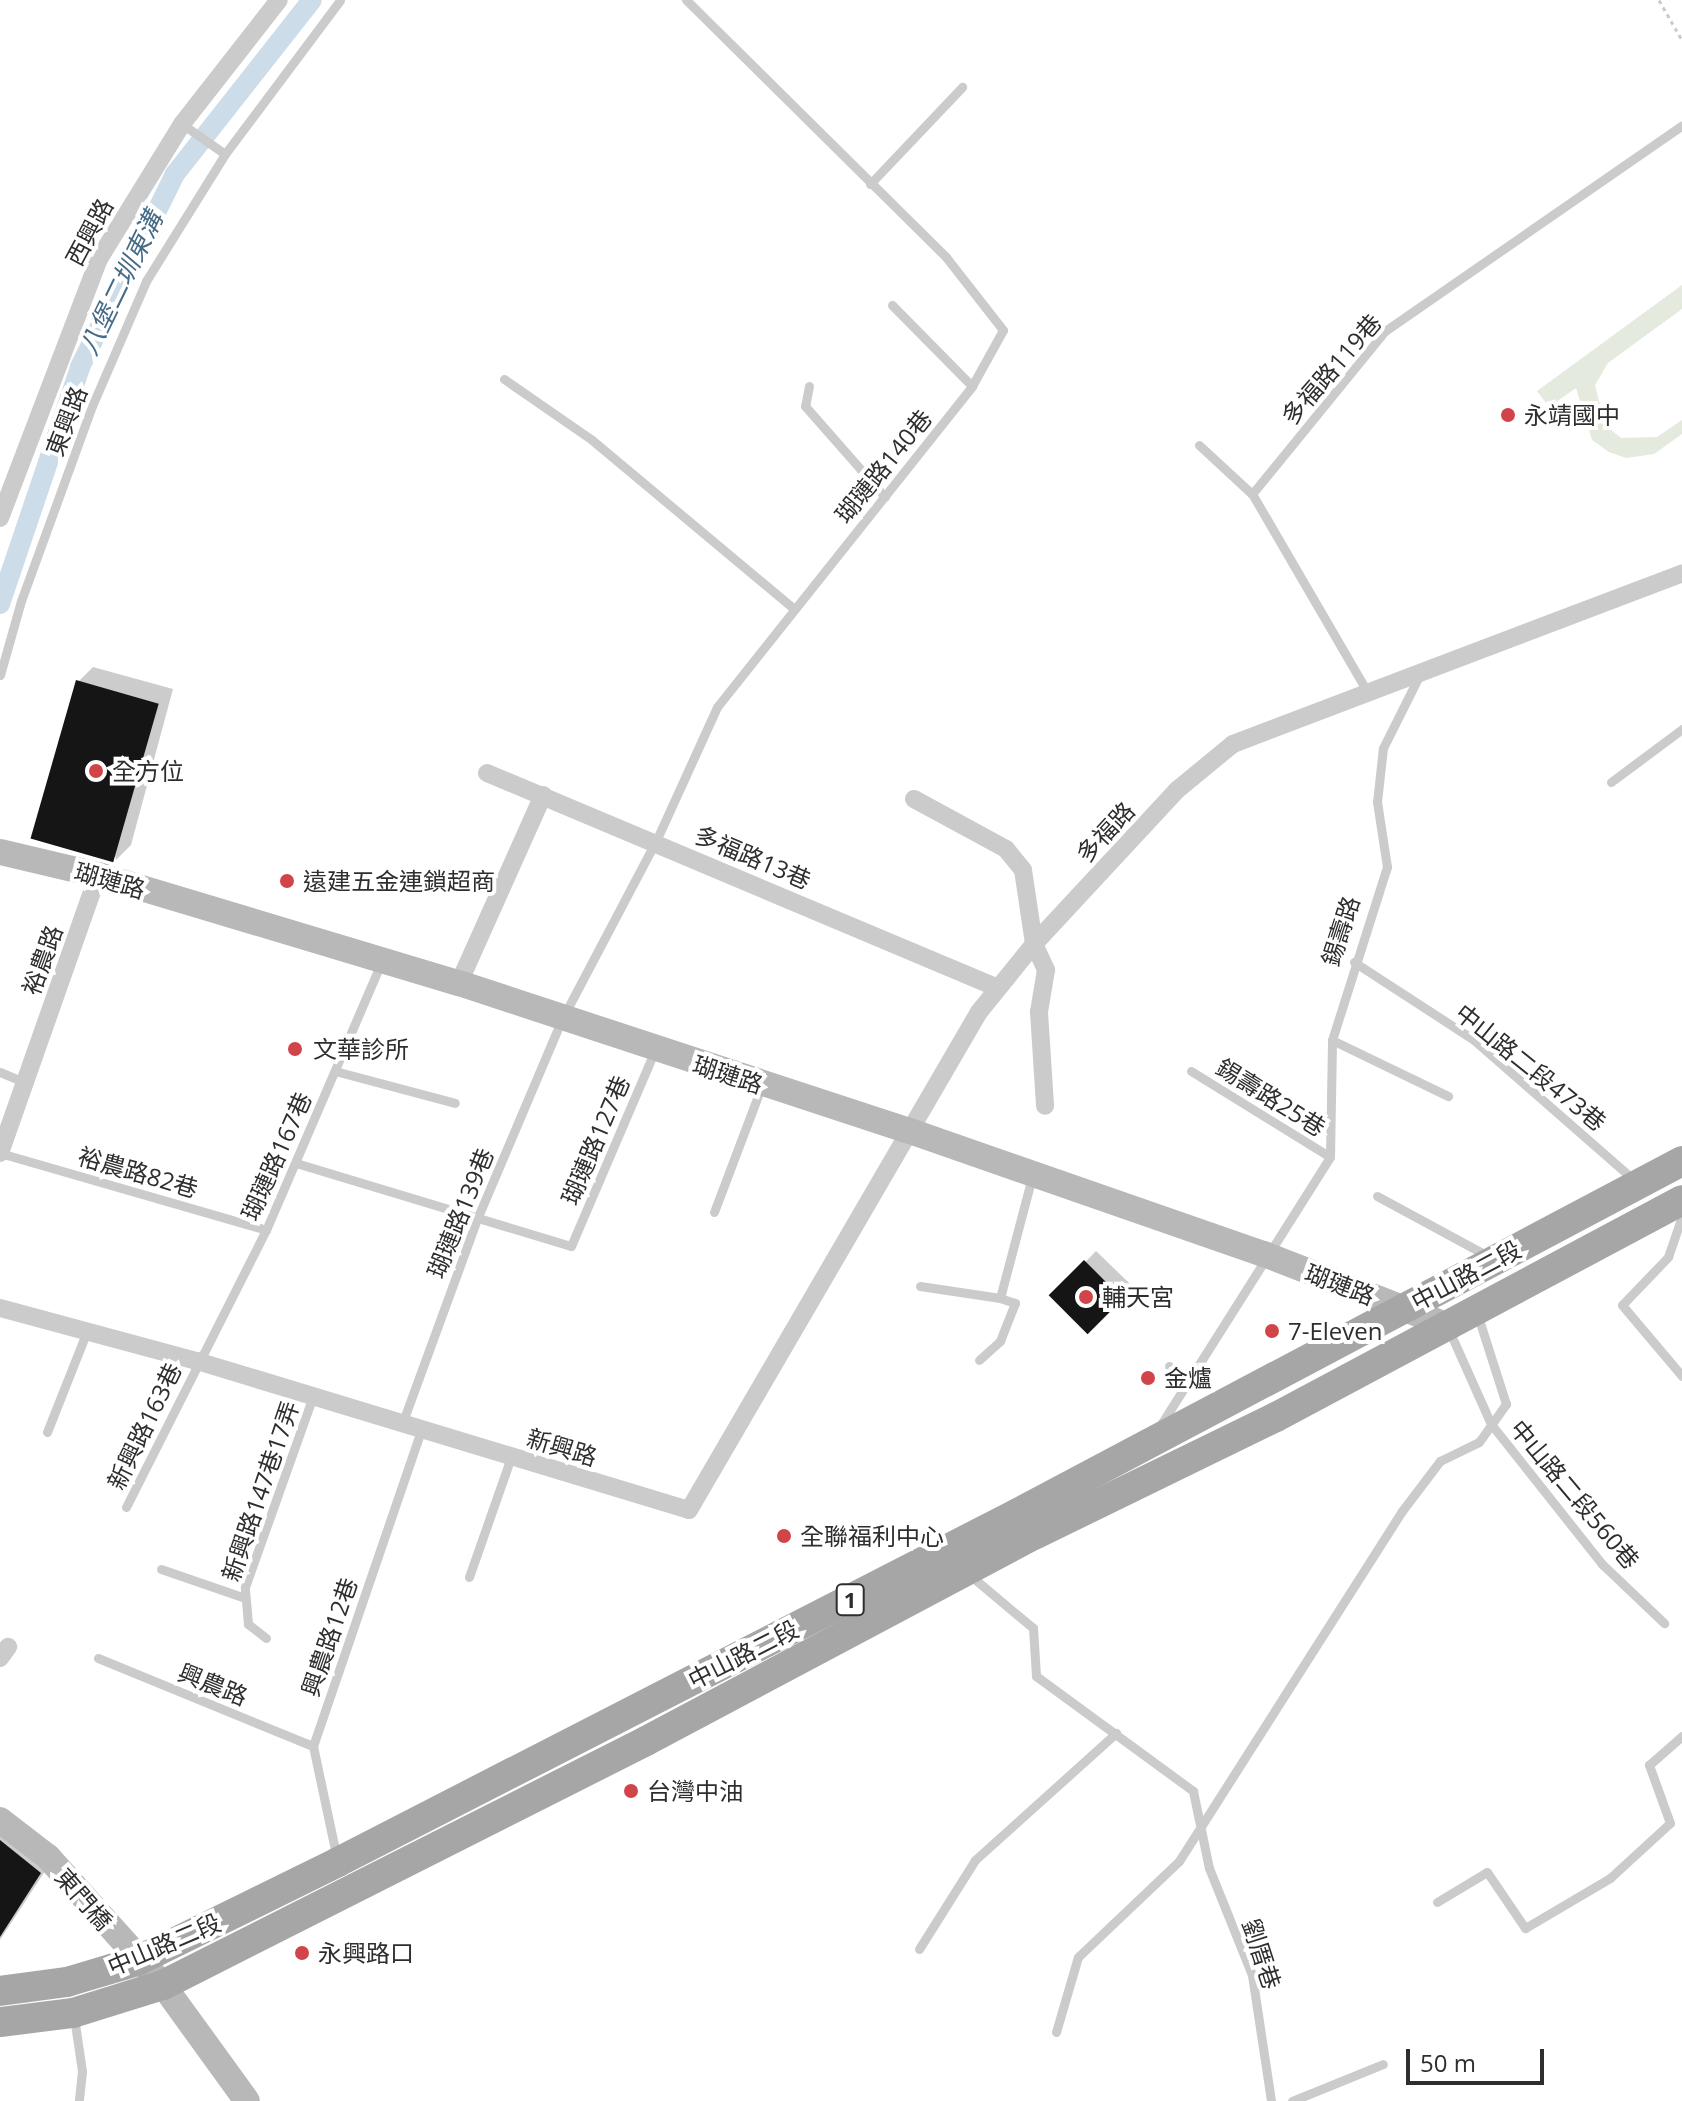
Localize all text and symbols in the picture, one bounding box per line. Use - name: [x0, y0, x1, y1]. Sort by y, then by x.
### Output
- street label: 西興路: [59, 193, 119, 271]
- water label: 八堡二圳東溝: [73, 206, 169, 360]
- street label: 多福路119巷: [1275, 308, 1387, 430]
- street label: 東興路: [40, 382, 92, 460]
- place label: 永靖國中: [1524, 401, 1620, 429]
- street label: 瑚璉路140巷: [829, 404, 937, 528]
- marker: 永靖國中: [1499, 406, 1517, 424]
- place label: 全方位: [112, 757, 184, 785]
- marker: 全方位: [87, 762, 105, 780]
- street label: 多福路: [1070, 796, 1140, 868]
- street label: 多福路13巷: [691, 820, 815, 894]
- street label: 瑚璉路: [71, 856, 149, 904]
- place label: 遠建五金連鎖超商: [303, 867, 495, 895]
- marker: 遠建五金連鎖超商: [278, 872, 296, 890]
- street label: 錫壽路: [1315, 892, 1365, 970]
- street label: 裕農路: [16, 921, 68, 999]
- street label: 中山路二段473巷: [1450, 998, 1612, 1136]
- place label: 文華診所: [313, 1035, 409, 1063]
- marker: 文華診所: [284, 1038, 306, 1060]
- street label: 瑚璉路: [689, 1049, 767, 1099]
- street label: 錫壽路25巷: [1211, 1052, 1331, 1142]
- street label: 瑚璉路127巷: [555, 1071, 635, 1209]
- street label: 瑚璉路167巷: [235, 1087, 317, 1225]
- street label: 裕農路82巷: [75, 1141, 201, 1203]
- street label: 瑚璉路139巷: [421, 1144, 499, 1282]
- street label: 中山路二段: [1406, 1234, 1526, 1316]
- street label: 瑚璉路: [1301, 1258, 1379, 1310]
- place label: 輔天宮: [1102, 1283, 1174, 1311]
- marker: 輔天宮: [1077, 1288, 1095, 1306]
- place label: 7-Eleven: [1288, 1317, 1382, 1345]
- marker: 7-Eleven: [1263, 1322, 1281, 1340]
- street label: 新興路163巷: [101, 1358, 187, 1494]
- place label: 金爐: [1164, 1364, 1212, 1392]
- marker: 金爐: [1139, 1369, 1157, 1387]
- street label: 新興路147巷17弄: [216, 1397, 304, 1585]
- street label: 中山路二段560巷: [1504, 1414, 1646, 1574]
- street label: 新興路: [523, 1423, 601, 1471]
- place label: 全聯福利中心: [800, 1522, 944, 1550]
- marker: 全聯福利中心: [775, 1527, 793, 1545]
- street label: 興農路12巷: [295, 1574, 363, 1700]
- road number: 1: [834, 1582, 866, 1618]
- street label: 中山路二段: [683, 1614, 803, 1694]
- street label: 興農路: [174, 1657, 252, 1711]
- place label: 台灣中油: [647, 1777, 743, 1805]
- marker: 台灣中油: [622, 1782, 640, 1800]
- street label: 東門橋: [50, 1862, 118, 1936]
- street label: 中山路二段: [103, 1907, 225, 1981]
- street label: 劉厝巷: [1237, 1915, 1287, 1993]
- place label: 永興路口: [318, 1939, 414, 1967]
- marker: 永興路口: [293, 1944, 311, 1962]
- scale bar: [1410, 2033, 1548, 2083]
- text: 50 m: [1420, 2046, 1476, 2079]

